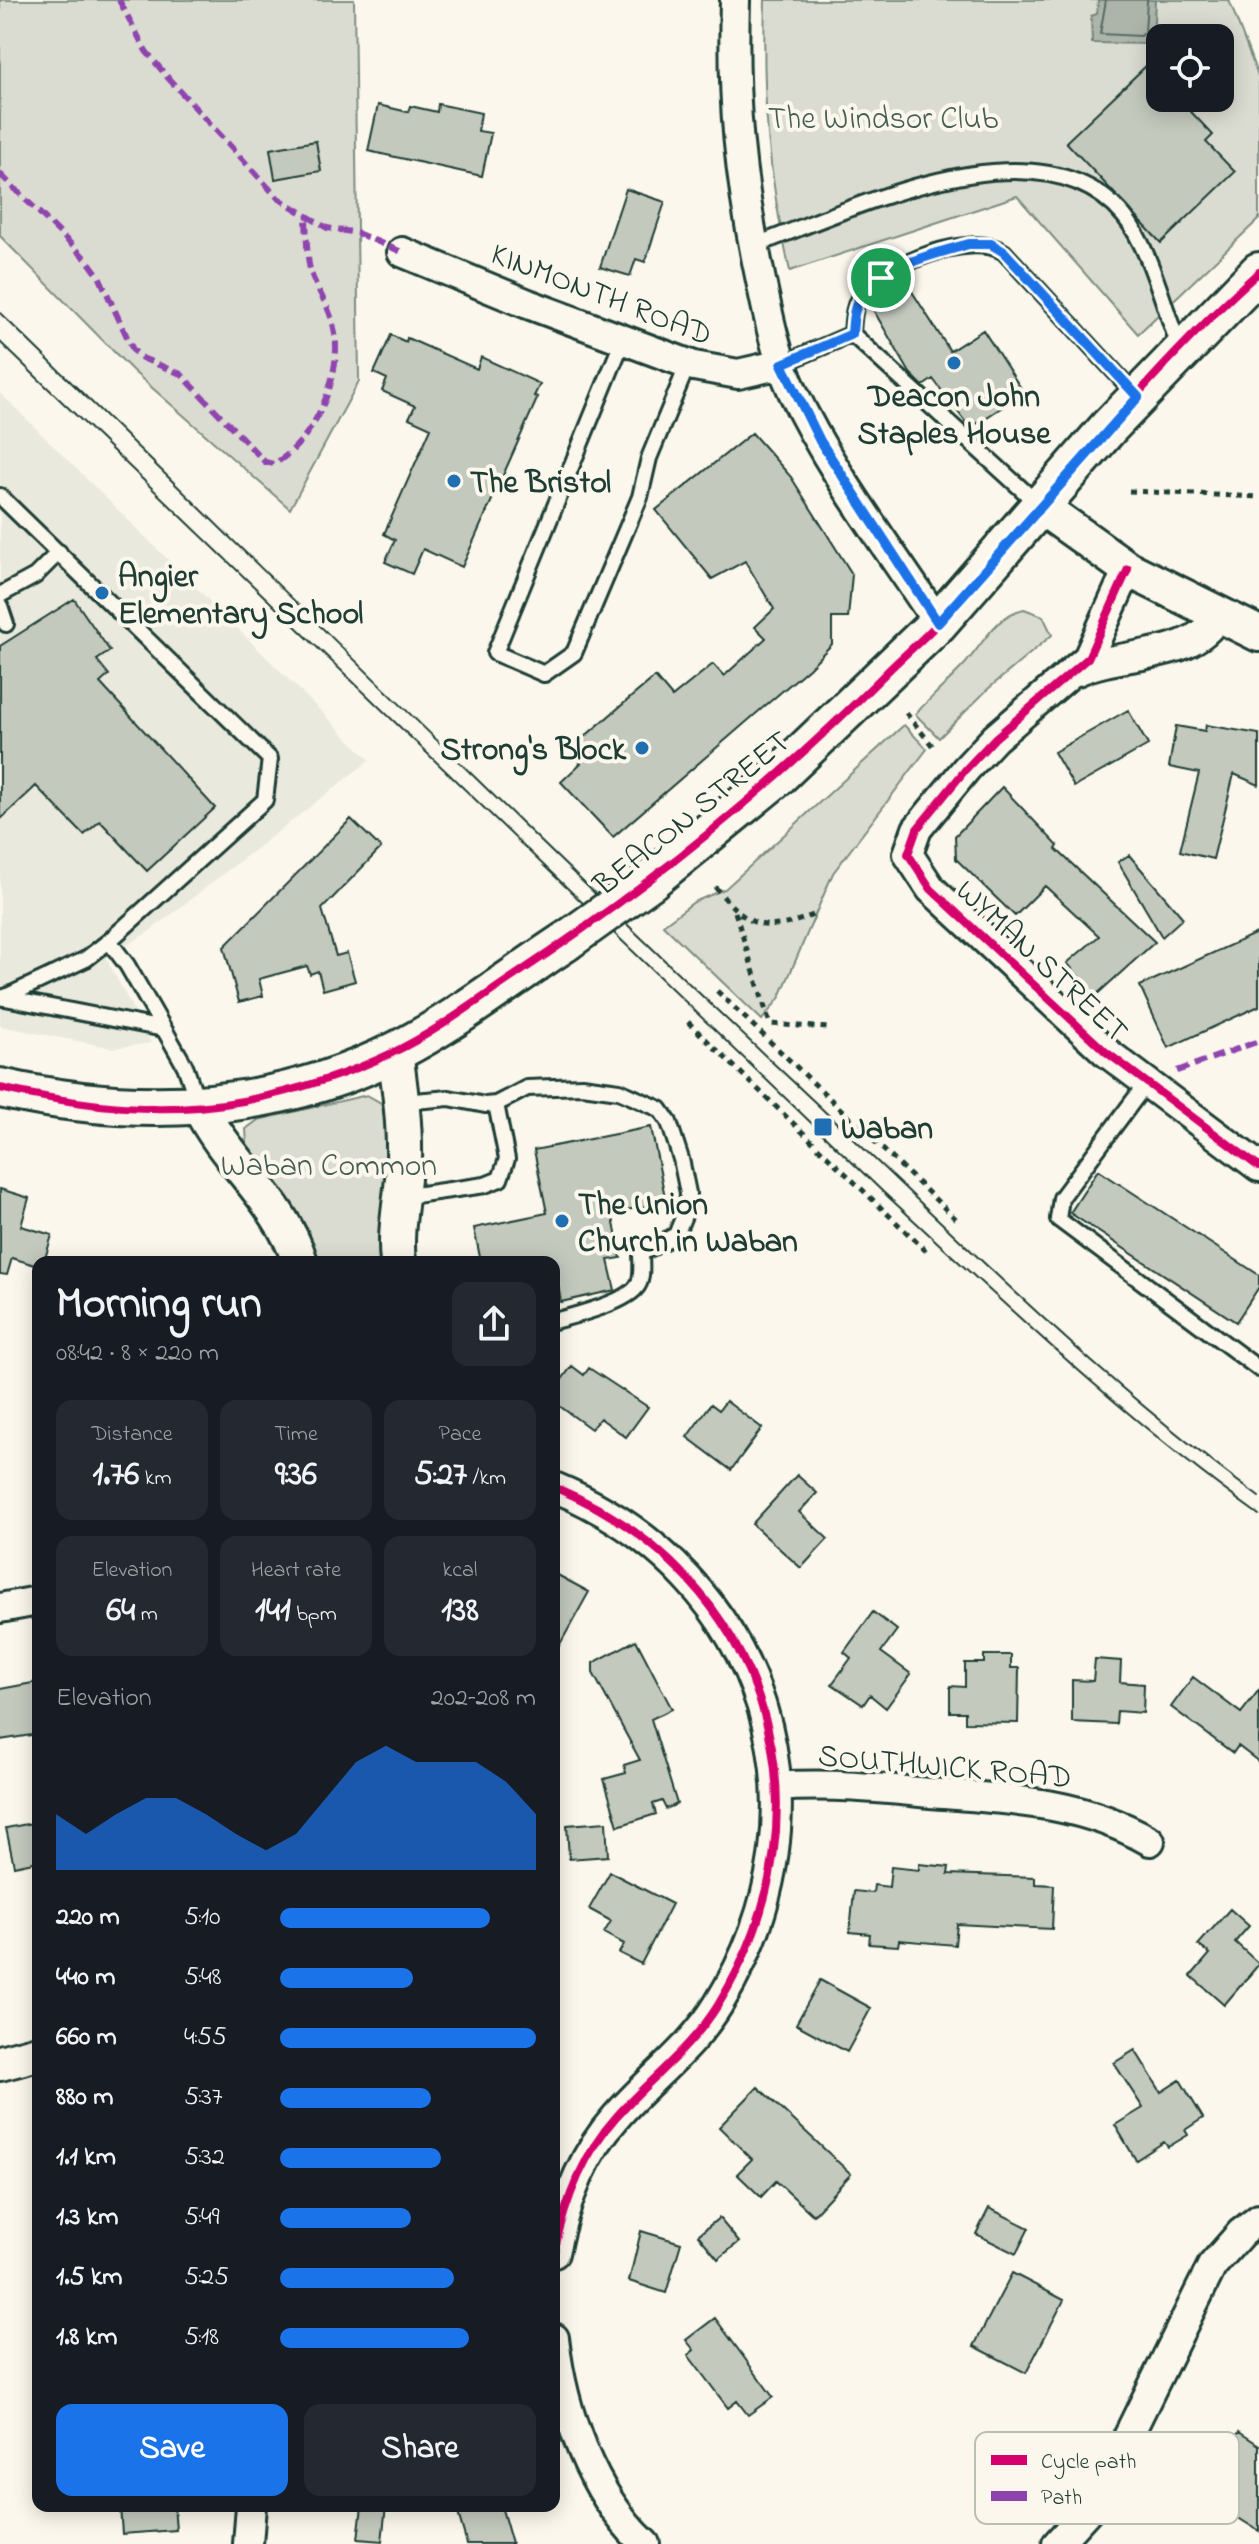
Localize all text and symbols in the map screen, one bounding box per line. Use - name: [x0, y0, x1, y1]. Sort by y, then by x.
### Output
- map controls: [1146, 24, 1234, 112]
- button: locate: [1146, 24, 1234, 112]
- park label: The Windsor Club: [768, 97, 998, 144]
- street label: KINMONTH ROAD: [483, 232, 718, 360]
- pin: [847, 244, 915, 312]
- icon: arrive: [859, 256, 903, 300]
- marker: Deacon John Staples House: [945, 354, 963, 372]
- place label: Deacon John Staples House: [857, 375, 1052, 459]
- place label: The Bristol: [470, 461, 611, 508]
- marker: The Bristol: [445, 472, 463, 490]
- place label: Angier Elementary School: [118, 555, 363, 640]
- marker: Angier Elementary School: [93, 584, 111, 602]
- street label: BEACON STREET: [584, 720, 802, 910]
- place label: Strong's Block: [440, 728, 627, 776]
- marker: Strong's Block: [633, 739, 651, 757]
- street label: WYMAN STREET: [943, 870, 1138, 1055]
- place label: Waban: [841, 1107, 933, 1154]
- marker: Waban: [812, 1116, 834, 1138]
- park label: Waban Common: [221, 1144, 437, 1191]
- place label: The Union Church in Waban: [578, 1183, 798, 1267]
- marker: The Union Church in Waban: [553, 1212, 571, 1230]
- text: Morning run: [56, 1273, 262, 1337]
- button: share: [452, 1282, 536, 1366]
- text: 08:42 · 8 × 220 m: [56, 1335, 219, 1373]
- text: Distance: [91, 1419, 173, 1451]
- text: Time: [274, 1419, 318, 1451]
- text: Pace: [439, 1419, 481, 1451]
- text: 1.76: [93, 1451, 139, 1501]
- text: 9:36: [275, 1451, 317, 1501]
- text: 5:27: [414, 1451, 467, 1501]
- text: km: [139, 1463, 171, 1495]
- text: /km: [467, 1463, 506, 1495]
- text: Elevation: [92, 1555, 172, 1587]
- text: Heart rate: [251, 1555, 341, 1587]
- text: kcal: [443, 1555, 477, 1587]
- text: 64: [106, 1587, 135, 1637]
- text: 141: [255, 1587, 291, 1637]
- text: 138: [441, 1587, 479, 1637]
- text: m: [135, 1599, 158, 1631]
- text: bpm: [291, 1599, 337, 1631]
- text: Elevation: [56, 1680, 152, 1718]
- text: 202–208 m: [431, 1680, 536, 1718]
- street label: SOUTHWICK ROAD: [816, 1734, 1073, 1803]
- text: 220 m: [56, 1899, 120, 1937]
- text: 5:10: [184, 1899, 221, 1937]
- text: 440 m: [56, 1959, 115, 1997]
- text: 5:48: [184, 1959, 222, 1997]
- text: 660 m: [56, 2019, 117, 2057]
- text: 4:55: [184, 2019, 227, 2057]
- text: 880 m: [56, 2079, 113, 2117]
- text: 5:37: [184, 2079, 223, 2117]
- text: 1.1 km: [56, 2139, 116, 2177]
- text: 5:32: [184, 2139, 225, 2177]
- text: 1.3 km: [56, 2199, 118, 2237]
- text: 5:49: [184, 2199, 220, 2237]
- text: 1.5 km: [56, 2259, 123, 2297]
- text: 5:25: [184, 2259, 229, 2297]
- text: 1.8 km: [56, 2319, 117, 2357]
- text: 5:18: [184, 2319, 219, 2357]
- button: Save: [56, 2404, 288, 2496]
- button: Share: [304, 2404, 536, 2496]
- legend: [975, 2432, 1239, 2524]
- text: Cycle path: [1041, 2447, 1136, 2480]
- text: Path: [1041, 2483, 1082, 2515]

